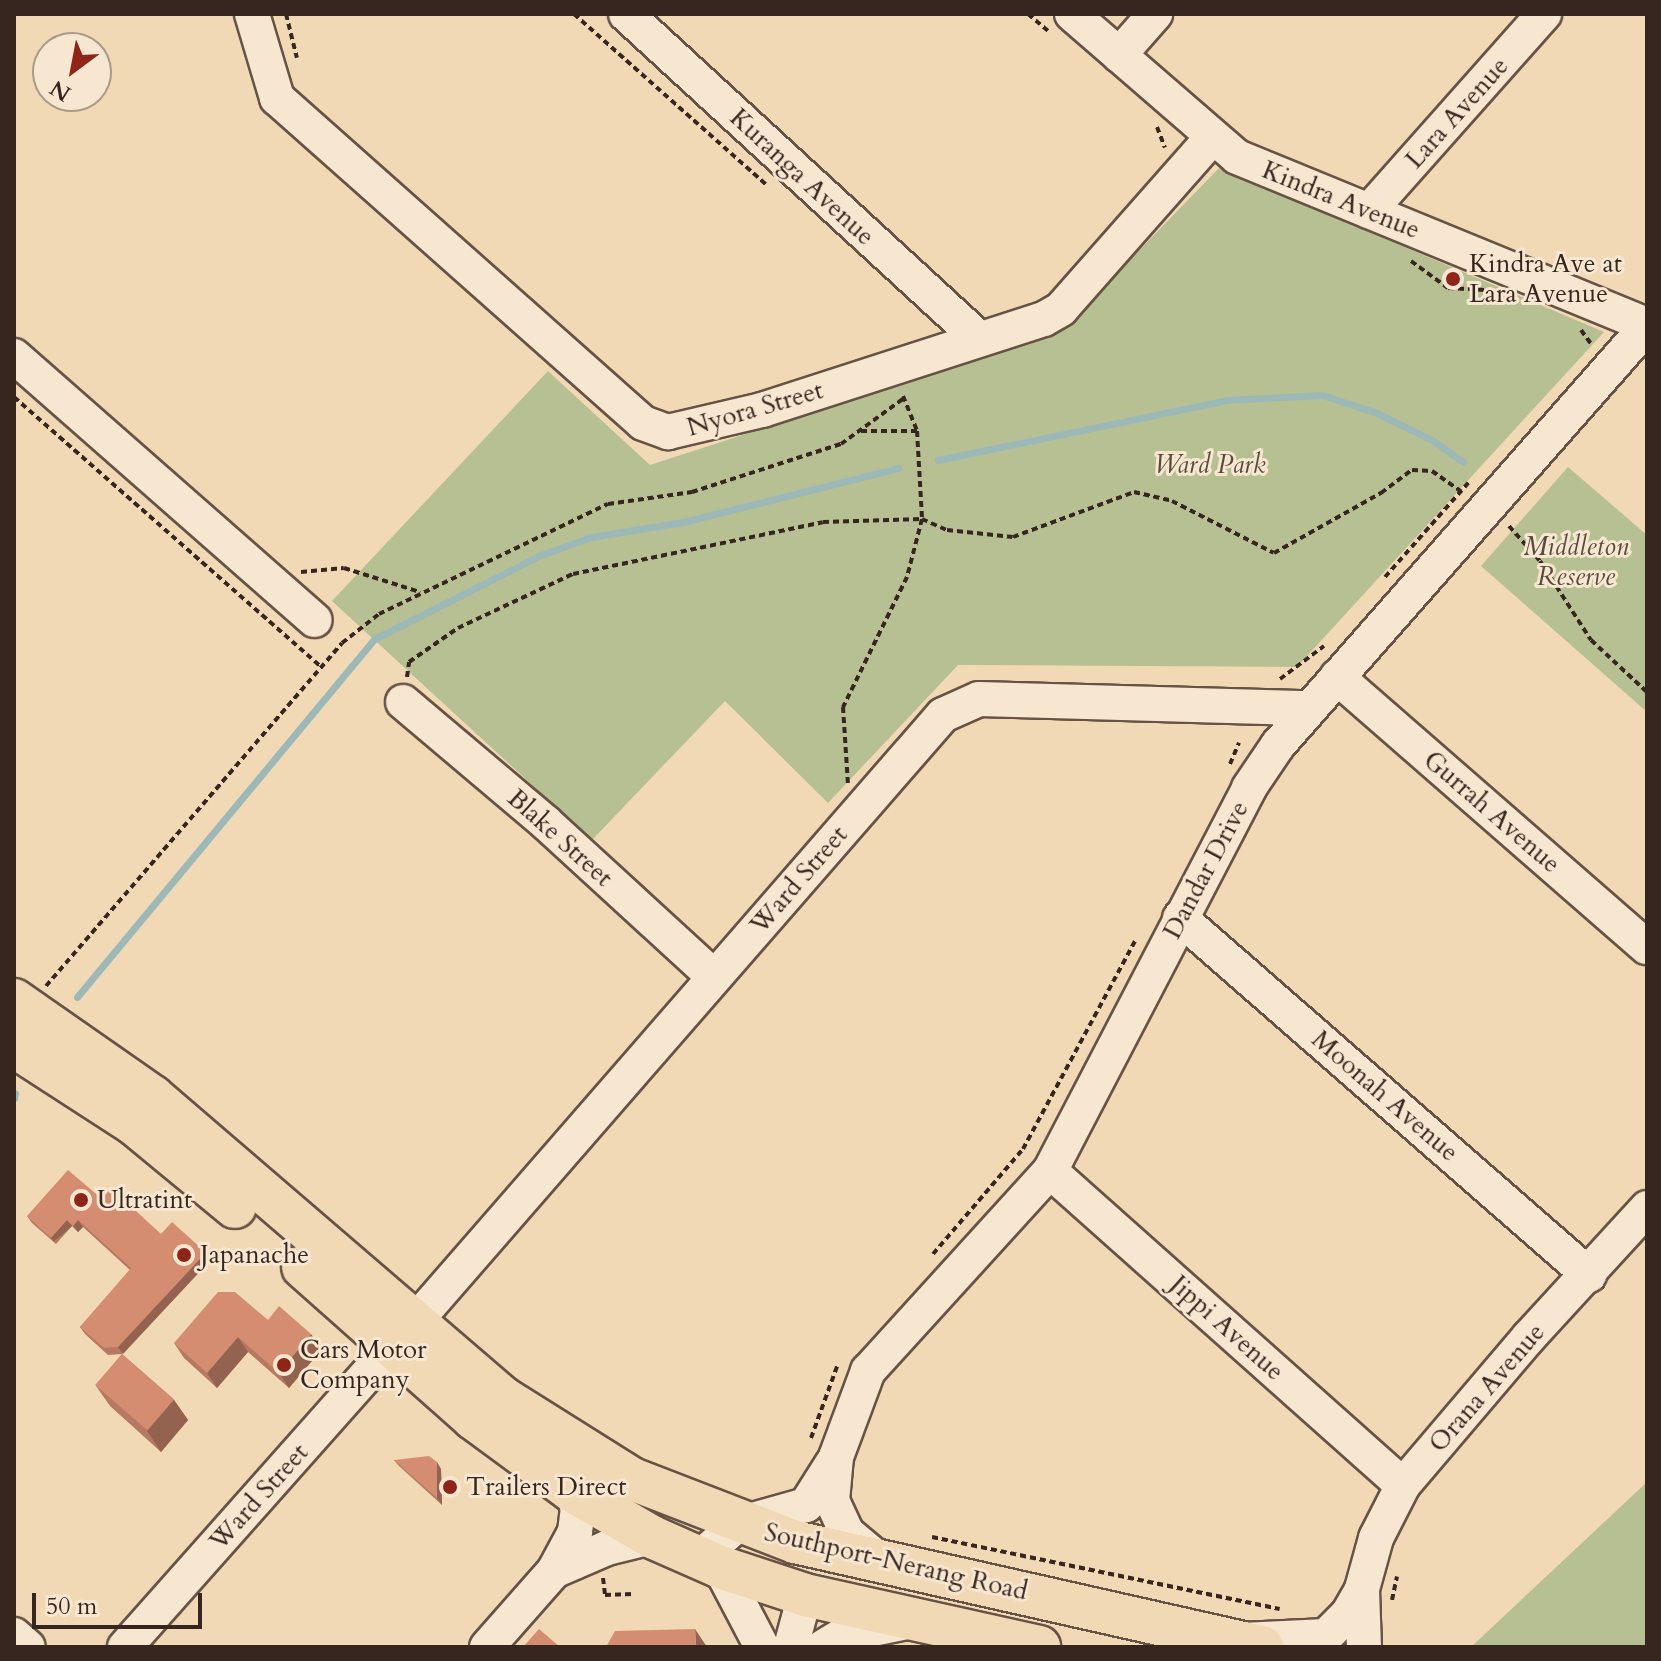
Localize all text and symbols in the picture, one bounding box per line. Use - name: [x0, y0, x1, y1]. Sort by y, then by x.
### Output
- north arrow: [32, 32, 112, 112]
- street label: Lara Avenue: [1399, 51, 1515, 175]
- text: N: [44, 73, 76, 108]
- street label: Kuranga Avenue: [723, 102, 881, 252]
- street label: Kindra Avenue: [1258, 154, 1424, 246]
- place label: Kindra Ave at Lara Avenue: [1469, 248, 1622, 310]
- marker: Kindra Ave at Lara Avenue: [1444, 270, 1462, 288]
- street label: Nyora Street: [683, 375, 827, 443]
- park label: Ward Park: [1154, 449, 1266, 481]
- park label: Middleton Reserve: [1523, 531, 1629, 592]
- street label: Gurrah Avenue: [1417, 744, 1567, 880]
- street label: Blake Street: [501, 783, 619, 893]
- street label: Dandar Drive: [1157, 796, 1255, 944]
- street label: Ward Street: [744, 820, 854, 940]
- street label: Moonah Avenue: [1305, 1024, 1465, 1168]
- place label: Ultratint: [97, 1184, 192, 1216]
- marker: Ultratint: [72, 1191, 90, 1209]
- place label: Japanache: [200, 1239, 309, 1271]
- marker: Japanache: [175, 1246, 193, 1264]
- street label: Jippi Avenue: [1164, 1269, 1290, 1387]
- street label: Orana Avenue: [1423, 1317, 1551, 1459]
- place label: Cars Motor Company: [300, 1334, 427, 1396]
- marker: Cars Motor Company: [275, 1356, 293, 1374]
- street label: Ward Street: [203, 1437, 315, 1557]
- place label: Trailers Direct: [466, 1471, 626, 1503]
- marker: Trailers Direct: [441, 1478, 459, 1496]
- street label: Southport-Nerang Road: [761, 1517, 1031, 1607]
- scale bar: [36, 1577, 206, 1627]
- text: 50 m: [46, 1590, 97, 1623]

